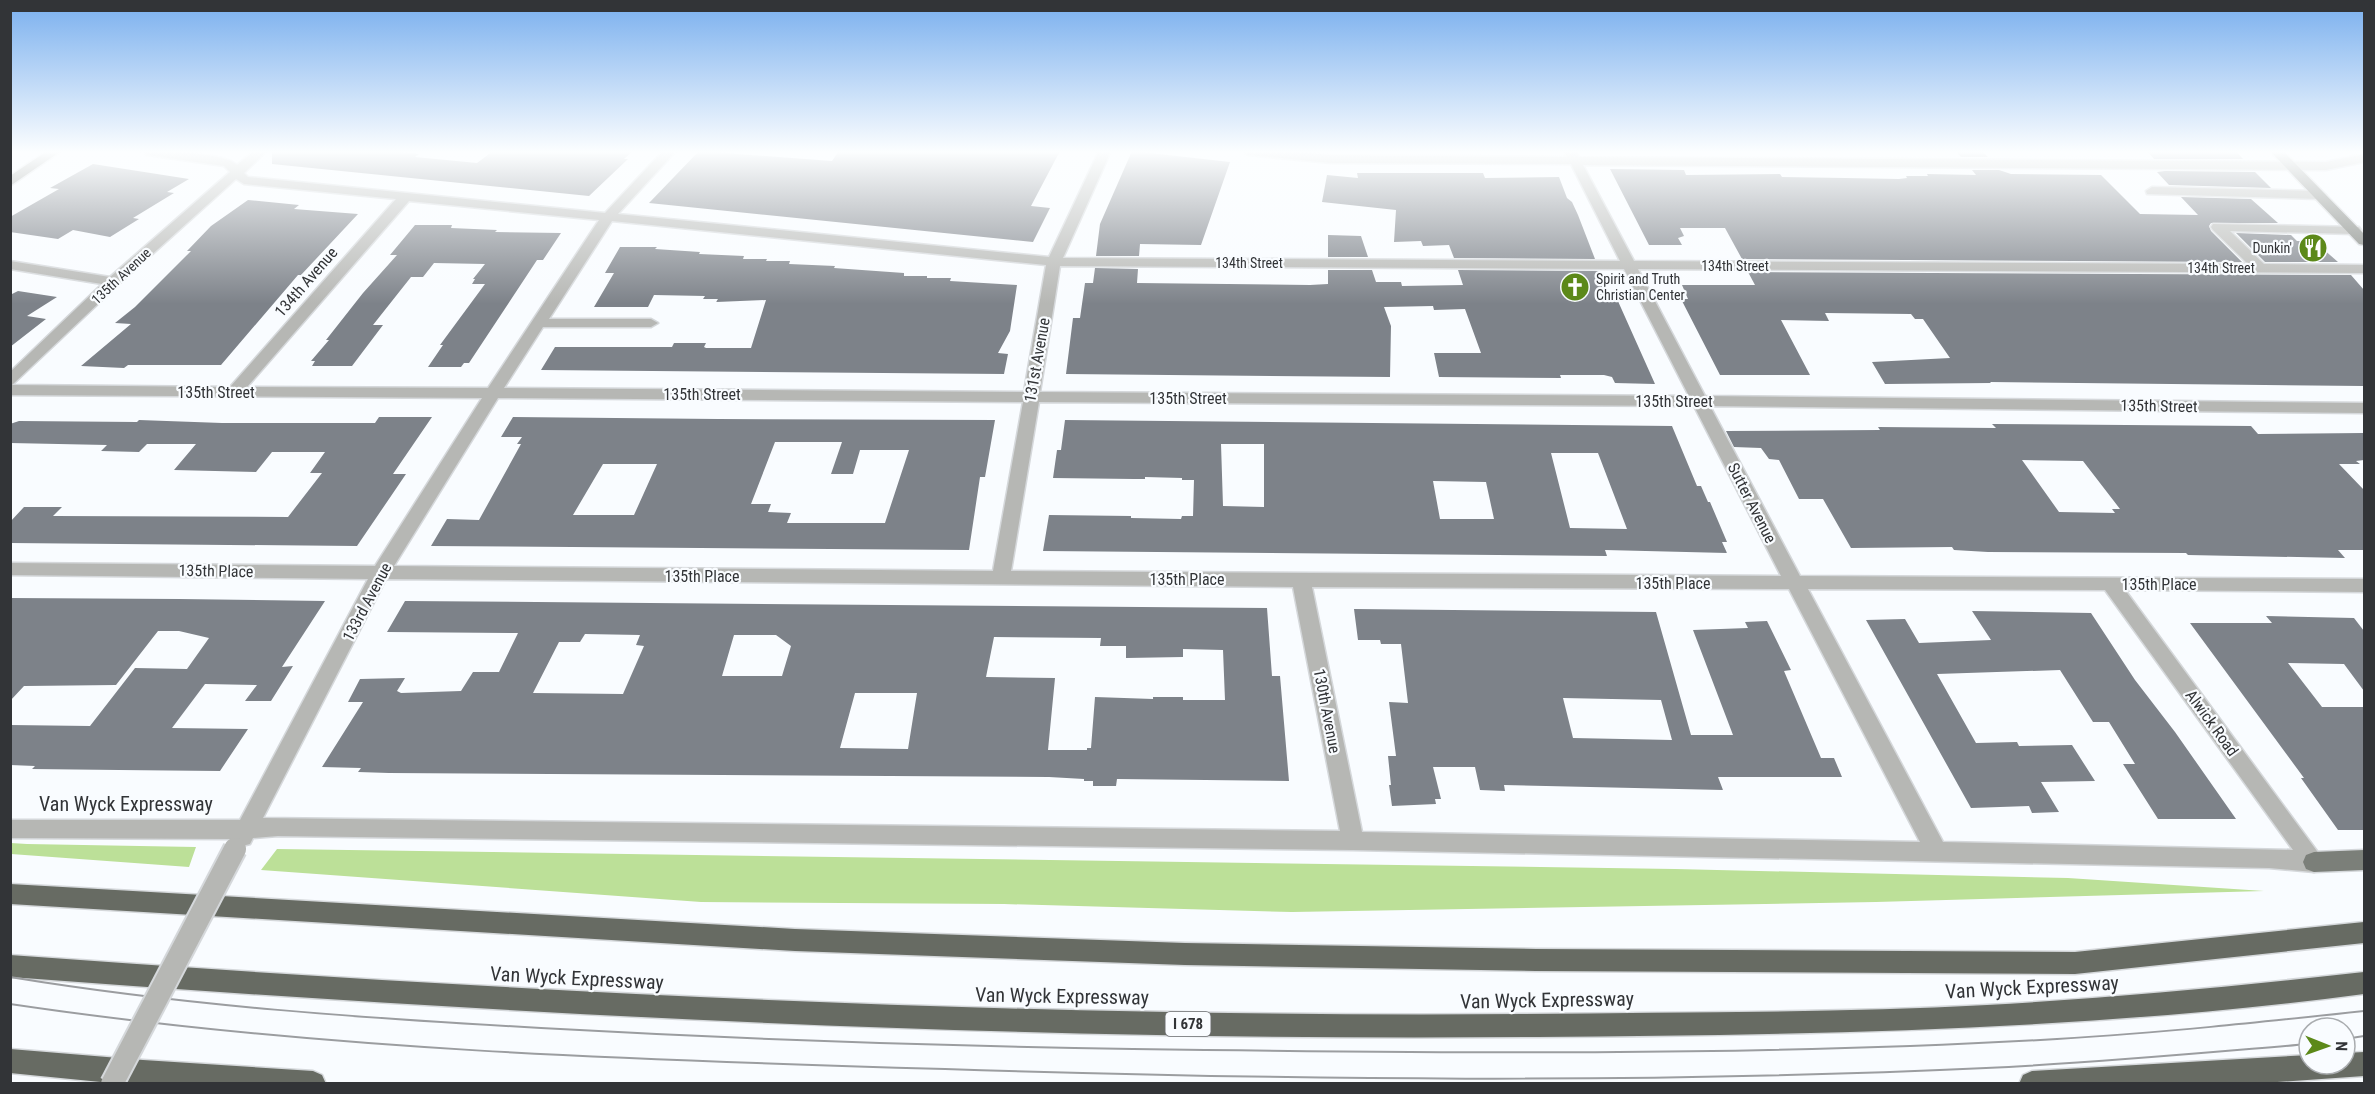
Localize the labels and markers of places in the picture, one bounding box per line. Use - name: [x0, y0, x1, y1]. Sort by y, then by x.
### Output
- restaurant icon: Dunkin': [2297, 232, 2329, 264]
- place label: Dunkin': [2252, 240, 2292, 256]
- church icon: Spirit and Truth Christian Center: [1559, 271, 1591, 303]
- place label: Spirit and Truth Christian Center: [1596, 271, 1685, 303]

